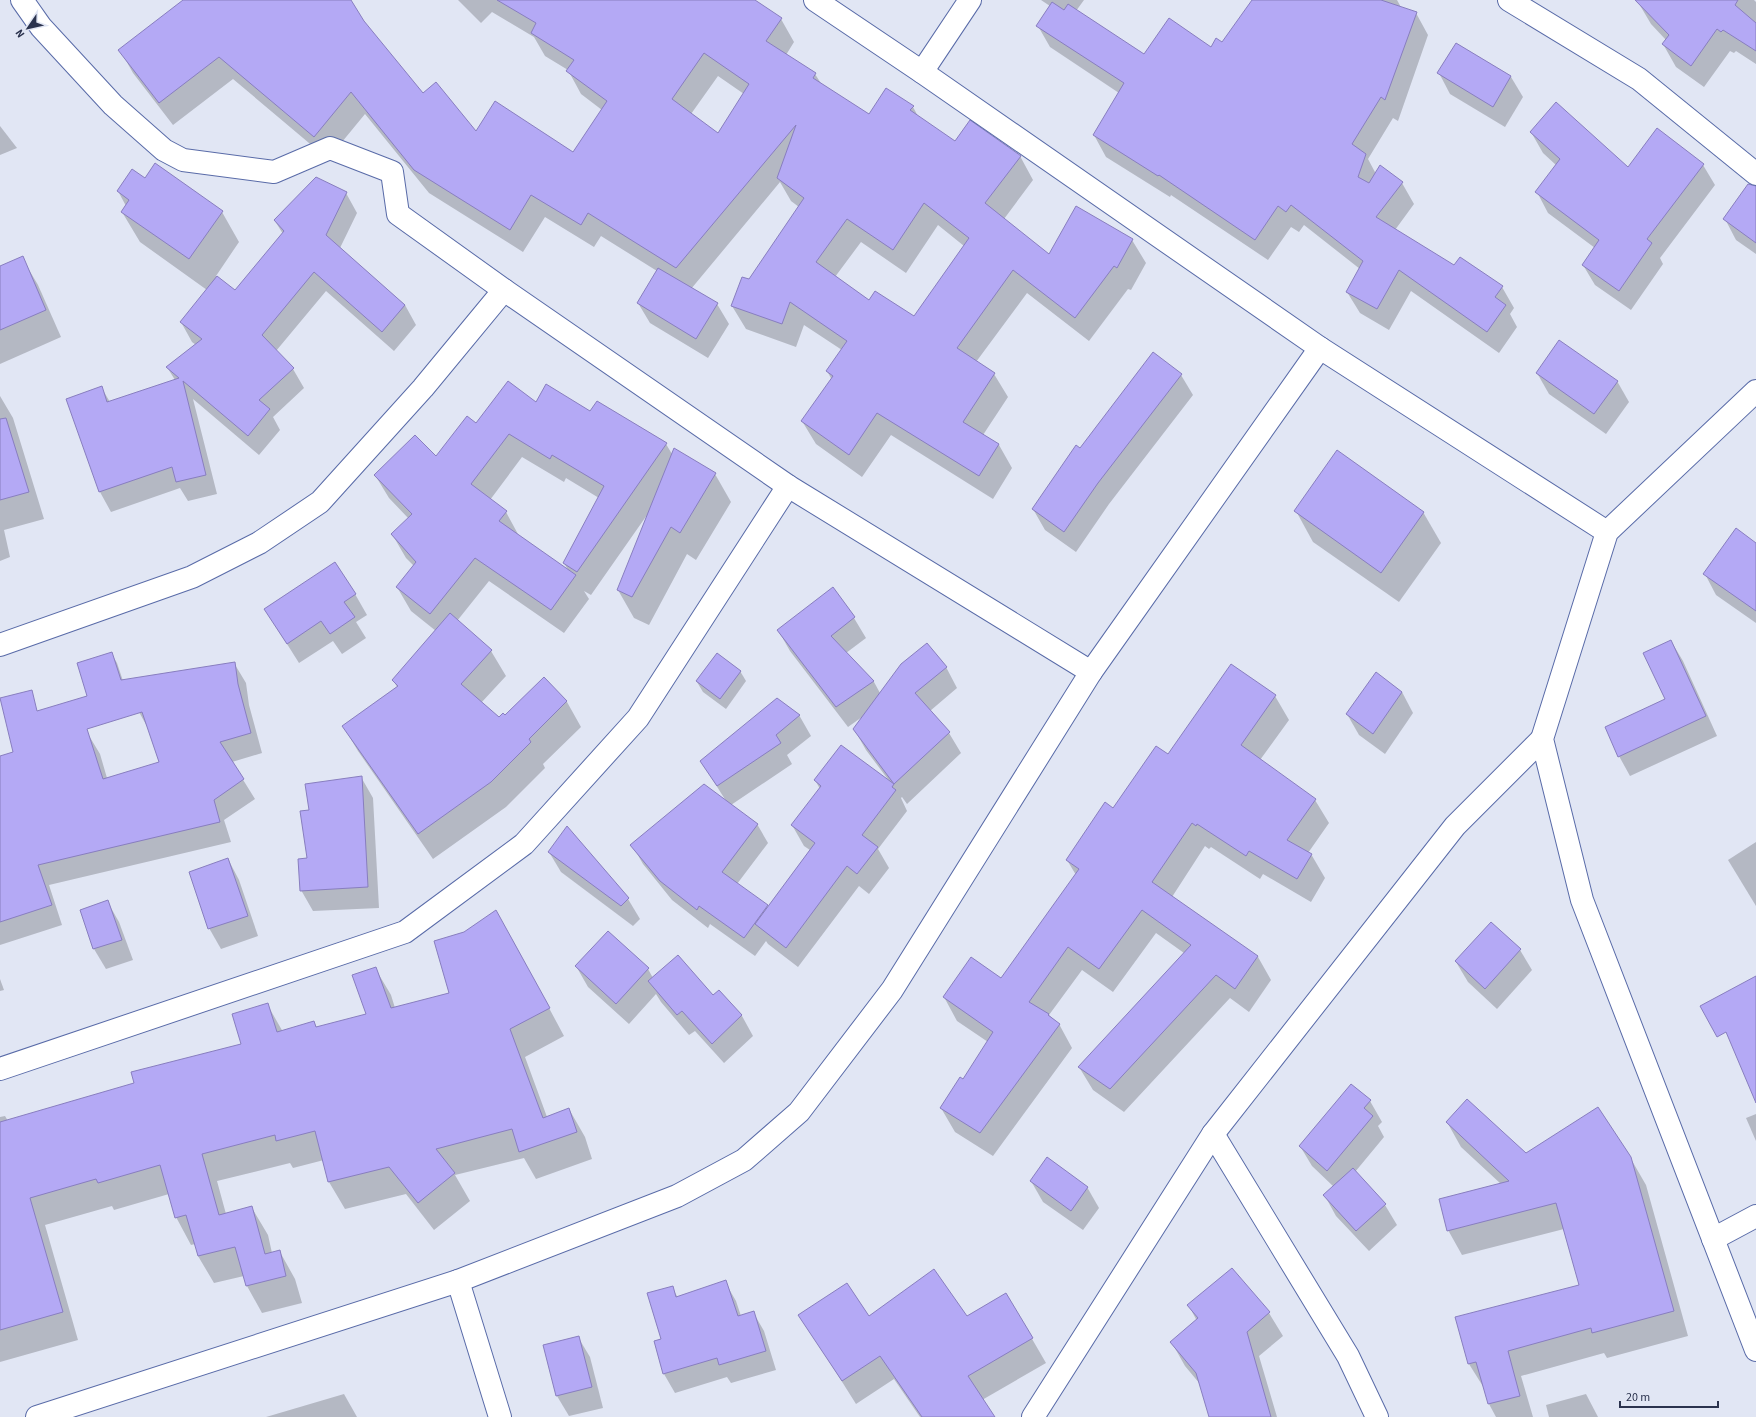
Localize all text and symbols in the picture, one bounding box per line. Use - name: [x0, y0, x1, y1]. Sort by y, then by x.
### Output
- north arrow: [8, 8, 48, 48]
- text: N: [12, 26, 28, 41]
- scale bar: [1620, 1383, 1718, 1409]
- text: 20 m: [1626, 1389, 1650, 1406]

